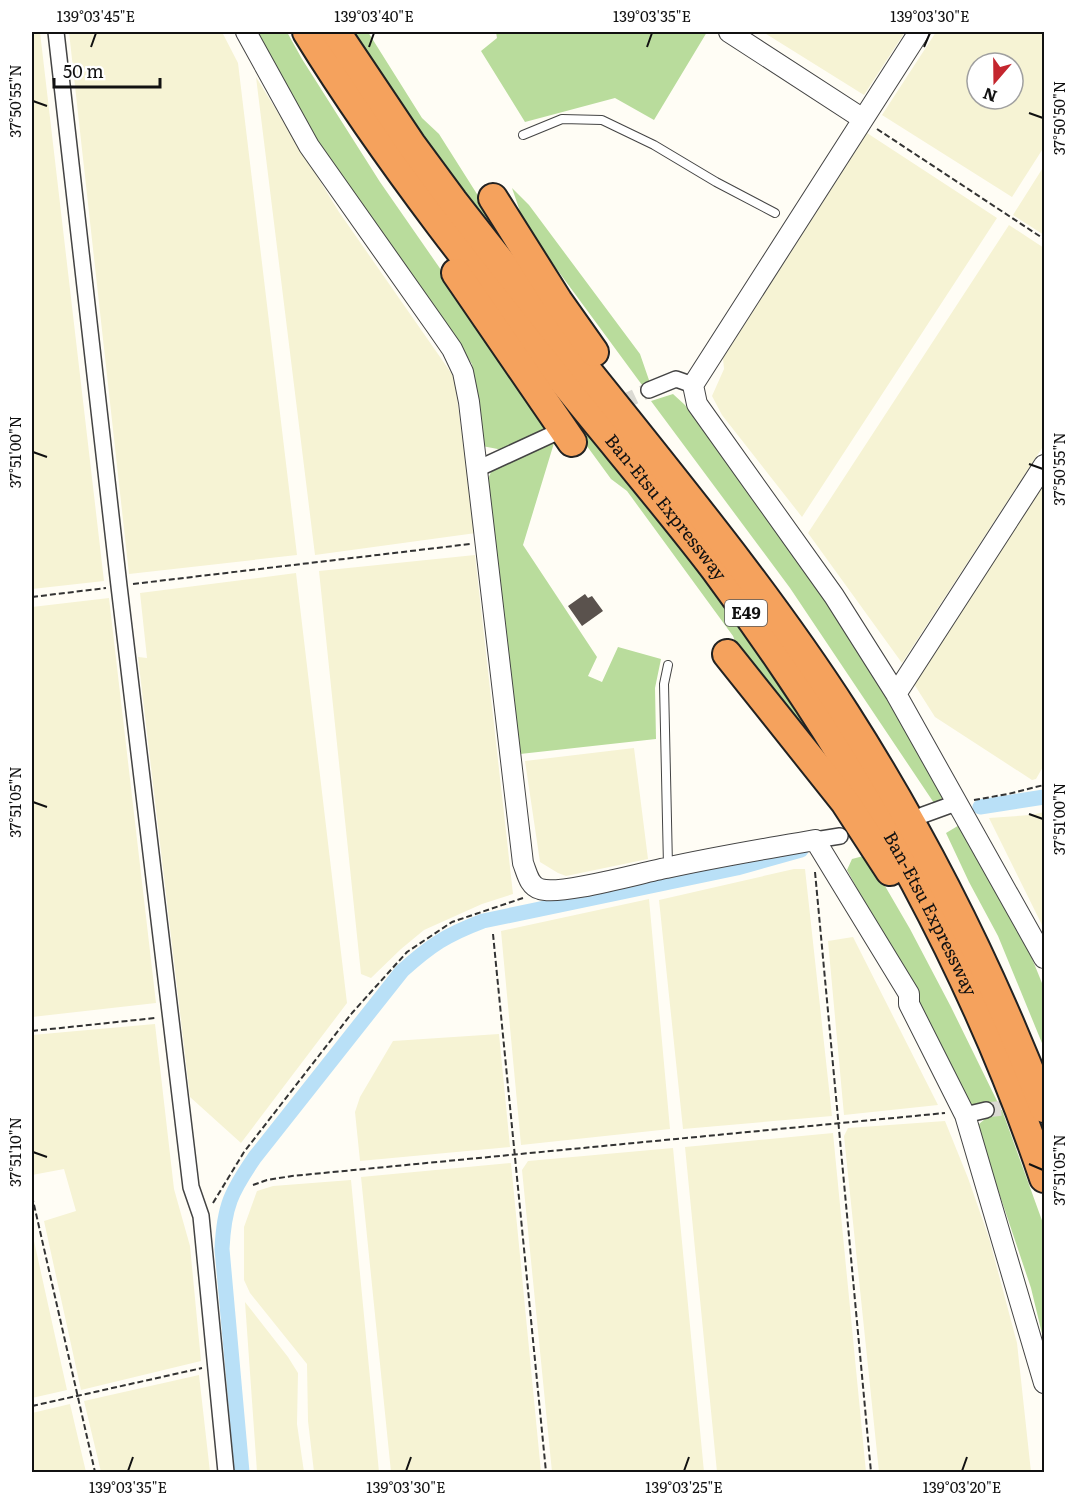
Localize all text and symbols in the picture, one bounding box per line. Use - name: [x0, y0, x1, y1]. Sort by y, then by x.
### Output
- text: 139°03'45"E: [57, 4, 135, 27]
- text: 139°03'40"E: [334, 4, 414, 27]
- text: 139°03'35"E: [613, 4, 691, 27]
- text: 139°03'30"E: [890, 4, 970, 27]
- scale bar: [54, 51, 160, 89]
- north arrow: [965, 51, 1025, 111]
- text: 50 m: [63, 57, 104, 84]
- text: 37°50'55"N: [3, 64, 26, 138]
- text: 37°50'50"N: [1047, 81, 1070, 155]
- text: N: [979, 82, 1000, 110]
- text: 37°51'00"N: [3, 416, 26, 488]
- street label: Ban-Etsu Expressway: [599, 427, 735, 586]
- text: 37°50'55"N: [1047, 432, 1070, 506]
- road number: E49: [725, 600, 767, 626]
- text: 37°51'05"N: [3, 766, 26, 838]
- text: 37°51'00"N: [1047, 783, 1070, 855]
- street label: Ban-Etsu Expressway: [878, 826, 985, 1001]
- text: 37°51'10"N: [3, 1117, 26, 1187]
- text: 37°51'05"N: [1047, 1134, 1070, 1206]
- text: 139°03'35"E: [89, 1475, 167, 1498]
- text: 139°03'30"E: [366, 1475, 446, 1498]
- text: 139°03'25"E: [645, 1475, 723, 1498]
- text: 139°03'20"E: [923, 1475, 1001, 1498]

